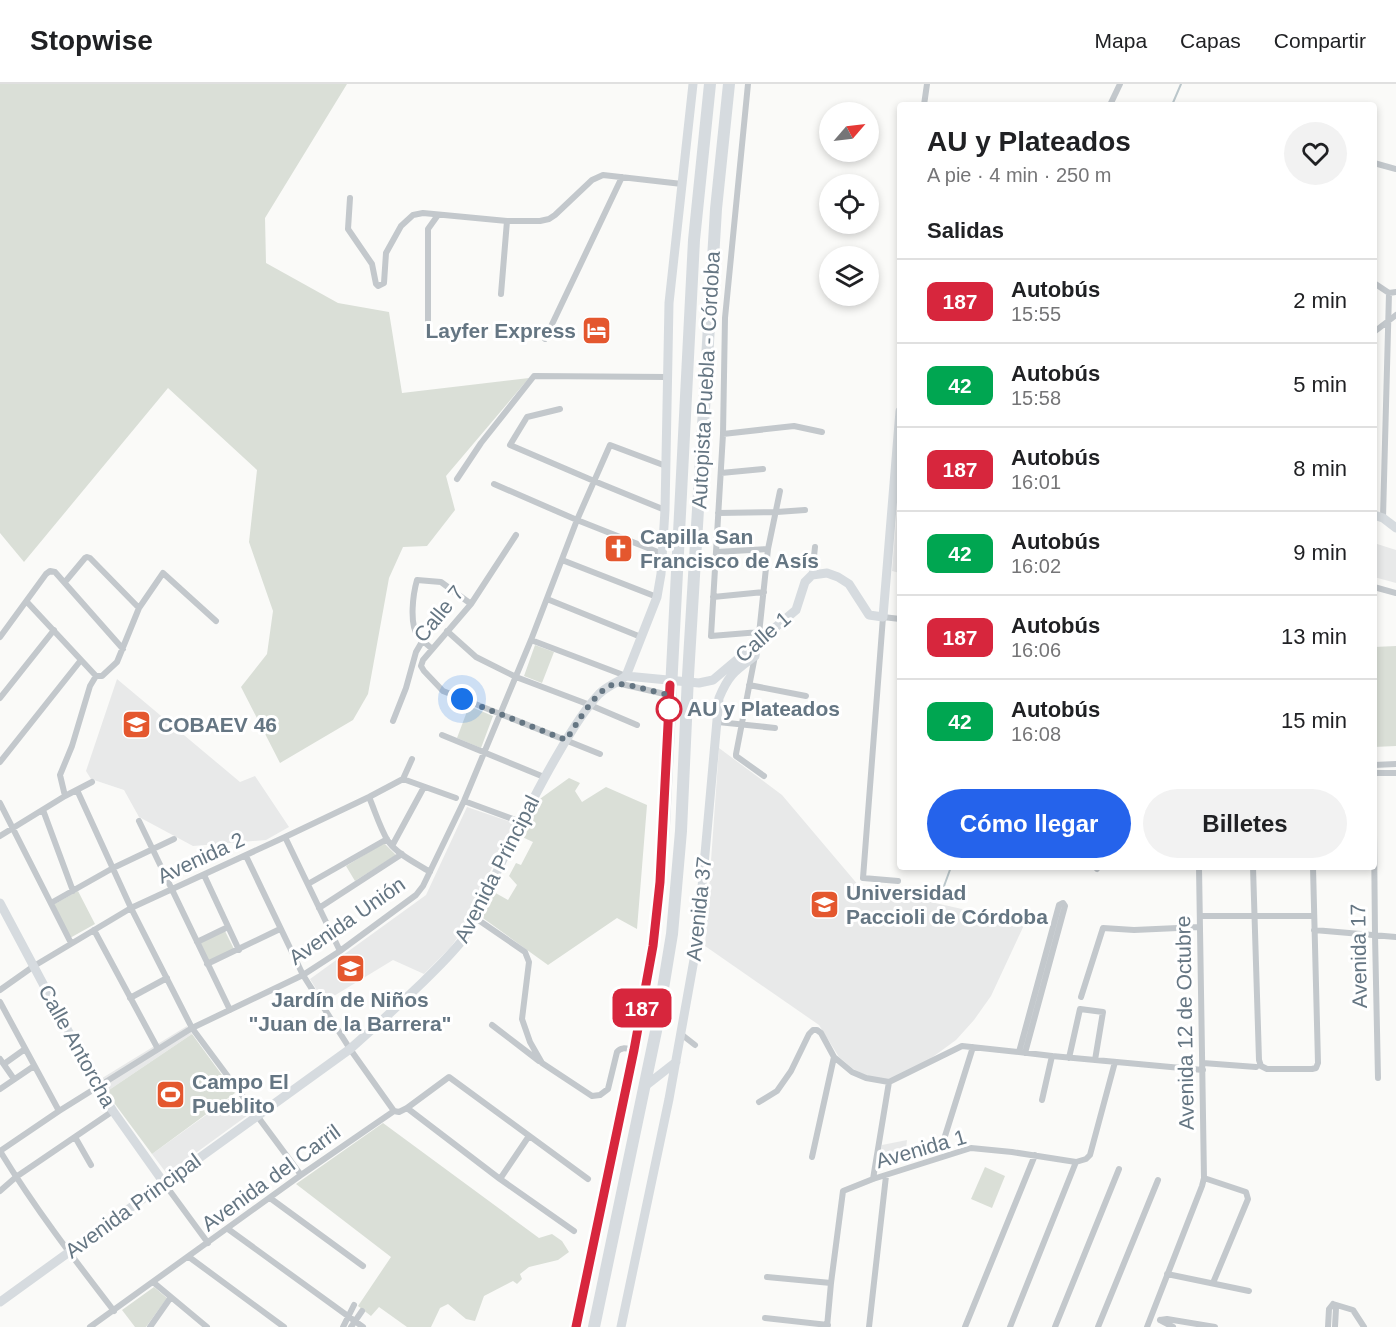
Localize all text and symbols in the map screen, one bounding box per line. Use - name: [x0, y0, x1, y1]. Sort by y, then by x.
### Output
- text: Stopwise: [30, 25, 153, 56]
- text: Mapa: [1095, 29, 1147, 52]
- text: Capas: [1180, 29, 1241, 52]
- text: Compartir: [1274, 29, 1366, 52]
- north arrow: [819, 102, 879, 162]
- map controls: [819, 102, 879, 306]
- button: heart: [1284, 122, 1347, 185]
- text: AU y Plateados: [927, 126, 1131, 157]
- text: A pie · 4 min · 250 m: [927, 164, 1112, 186]
- button: locate: [819, 174, 879, 234]
- text: Salidas: [927, 218, 1004, 243]
- button: layers: [819, 246, 879, 306]
- street label: Autopista Puebla - Córdoba: [687, 250, 724, 509]
- text: Autobús: [1011, 277, 1100, 302]
- text: 2 min: [1293, 288, 1347, 313]
- text: 187: [942, 290, 978, 313]
- text: 15:55: [1011, 303, 1061, 325]
- hotel icon: Layfer Express: [581, 315, 613, 347]
- place label: Layfer Express: [425, 319, 576, 342]
- text: Autobús: [1011, 361, 1100, 386]
- text: 5 min: [1293, 372, 1347, 397]
- text: 42: [948, 374, 972, 397]
- text: 15:58: [1011, 387, 1061, 409]
- text: Autobús: [1011, 445, 1100, 470]
- text: 8 min: [1293, 456, 1347, 481]
- text: 187: [942, 458, 978, 481]
- text: 16:01: [1011, 471, 1061, 493]
- place label: Capilla San Francisco de Asís: [640, 525, 819, 572]
- text: Autobús: [1011, 529, 1100, 554]
- church icon: Capilla San Francisco de Asís: [603, 533, 635, 565]
- text: 9 min: [1293, 540, 1347, 565]
- text: 42: [948, 542, 972, 565]
- text: 16:02: [1011, 555, 1061, 577]
- street label: Calle 7: [409, 581, 468, 646]
- street label: Calle 1: [730, 606, 795, 667]
- text: Autobús: [1011, 613, 1100, 638]
- text: 13 min: [1281, 624, 1347, 649]
- text: 187: [942, 626, 978, 649]
- text: 16:06: [1011, 639, 1061, 661]
- your location: [447, 684, 477, 714]
- marker: AU y Plateados: [656, 696, 682, 722]
- place label: AU y Plateados: [687, 697, 840, 720]
- text: Autobús: [1011, 697, 1100, 722]
- text: 15 min: [1281, 708, 1347, 733]
- school or university icon: COBAEV 46: [121, 709, 153, 741]
- text: 42: [948, 710, 972, 733]
- place label: COBAEV 46: [158, 713, 277, 736]
- text: 16:08: [1011, 723, 1061, 745]
- button: Cómo llegar: [927, 789, 1131, 858]
- button: Billetes: [1143, 789, 1347, 858]
- street label: Avenida Principal: [450, 791, 544, 946]
- street label: Avenida 2: [154, 827, 248, 888]
- street label: Avenida 37: [682, 856, 715, 962]
- street label: Avenida Unión: [284, 872, 409, 969]
- place label: Universidad Paccioli de Córdoba: [846, 881, 1048, 928]
- school or university icon: Universidad Paccioli de Córdoba: [809, 889, 841, 921]
- street label: Avenida 17: [1346, 903, 1371, 1009]
- street label: Avenida 12 de Octubre: [1171, 916, 1198, 1130]
- school or university icon: Jardín de Niños "Juan de la Barrera": [334, 953, 366, 985]
- street label: Calle Antorcha: [34, 980, 121, 1111]
- place label: Jardín de Niños "Juan de la Barrera": [248, 988, 452, 1035]
- line badge: 187: [608, 988, 676, 1028]
- text: 187: [624, 997, 660, 1020]
- place label: Campo El Pueblito: [192, 1070, 289, 1117]
- sports icon: Campo El Pueblito: [155, 1078, 187, 1110]
- street label: Avenida del Carril: [197, 1120, 344, 1236]
- street label: Avenida 1: [873, 1125, 969, 1172]
- street label: Avenida Principal: [60, 1149, 205, 1262]

